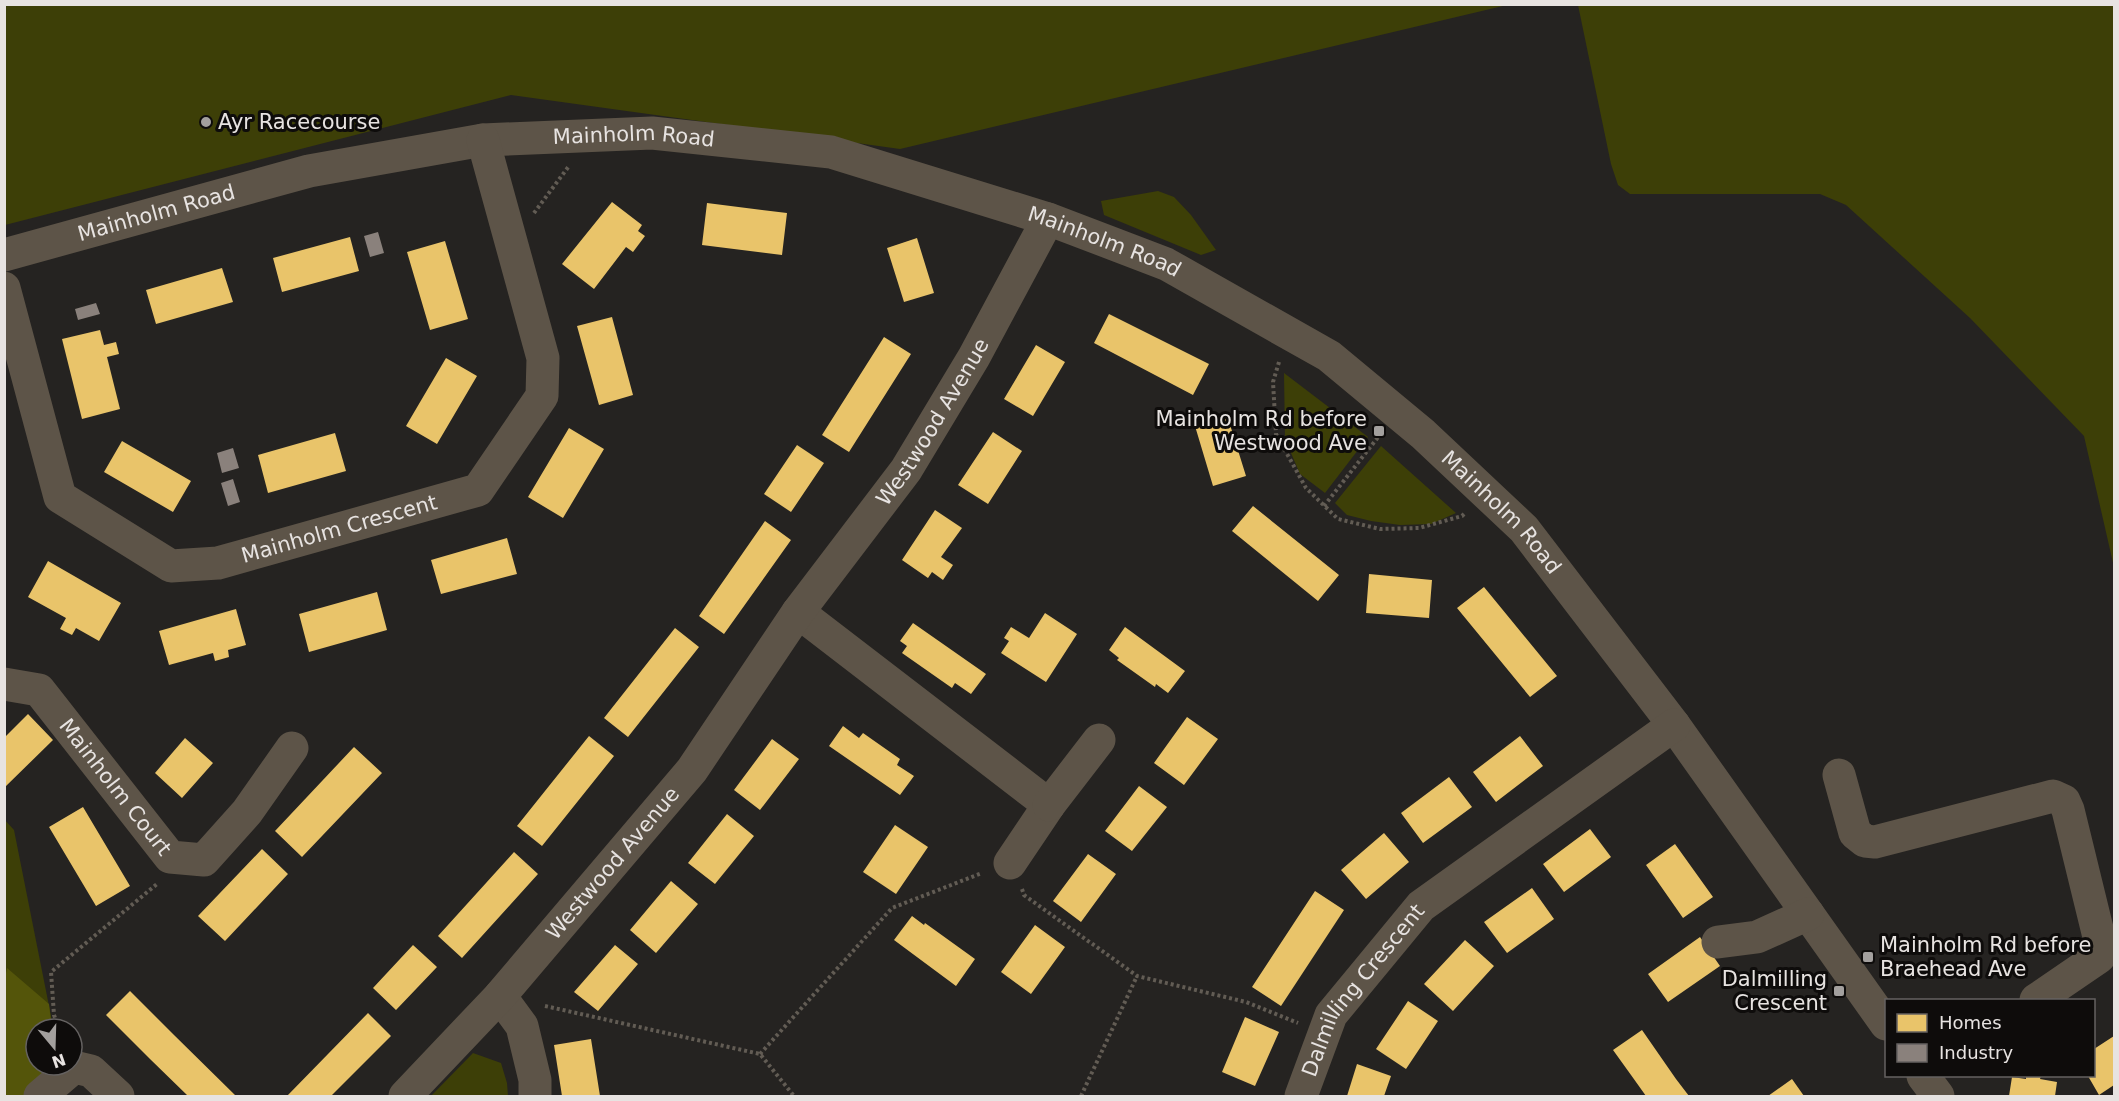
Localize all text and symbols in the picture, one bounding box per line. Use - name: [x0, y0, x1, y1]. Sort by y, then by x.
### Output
- place label: Ayr Racecourse: [218, 110, 380, 134]
- marker: Ayr Racecourse: [199, 115, 213, 129]
- street label: Mainholm Road: [552, 121, 716, 152]
- street label: Mainholm Road: [75, 180, 238, 246]
- street label: Mainholm Road: [1025, 202, 1185, 282]
- street label: Westwood Avenue: [871, 334, 994, 510]
- place label: Mainholm Rd before Westwood Ave: [1156, 407, 1367, 455]
- marker: Mainholm Rd before Westwood Ave: [1372, 424, 1386, 438]
- street label: Mainholm Road: [1437, 446, 1566, 579]
- street label: Mainholm Crescent: [239, 490, 440, 568]
- street label: Mainholm Court: [54, 714, 176, 860]
- street label: Westwood Avenue: [541, 782, 684, 945]
- street label: Dalmilling Crescent: [1297, 899, 1429, 1080]
- place label: Mainholm Rd before Braehead Ave: [1880, 933, 2091, 981]
- marker: Mainholm Rd before Braehead Ave: [1861, 950, 1875, 964]
- place label: Dalmilling Crescent: [1722, 967, 1827, 1015]
- marker: Dalmilling Crescent: [1832, 984, 1846, 998]
- legend: [1885, 999, 2095, 1077]
- text: Homes: [1939, 1012, 2002, 1033]
- north arrow: [24, 1017, 84, 1077]
- text: Industry: [1939, 1042, 2013, 1063]
- text: N: [49, 1050, 68, 1072]

